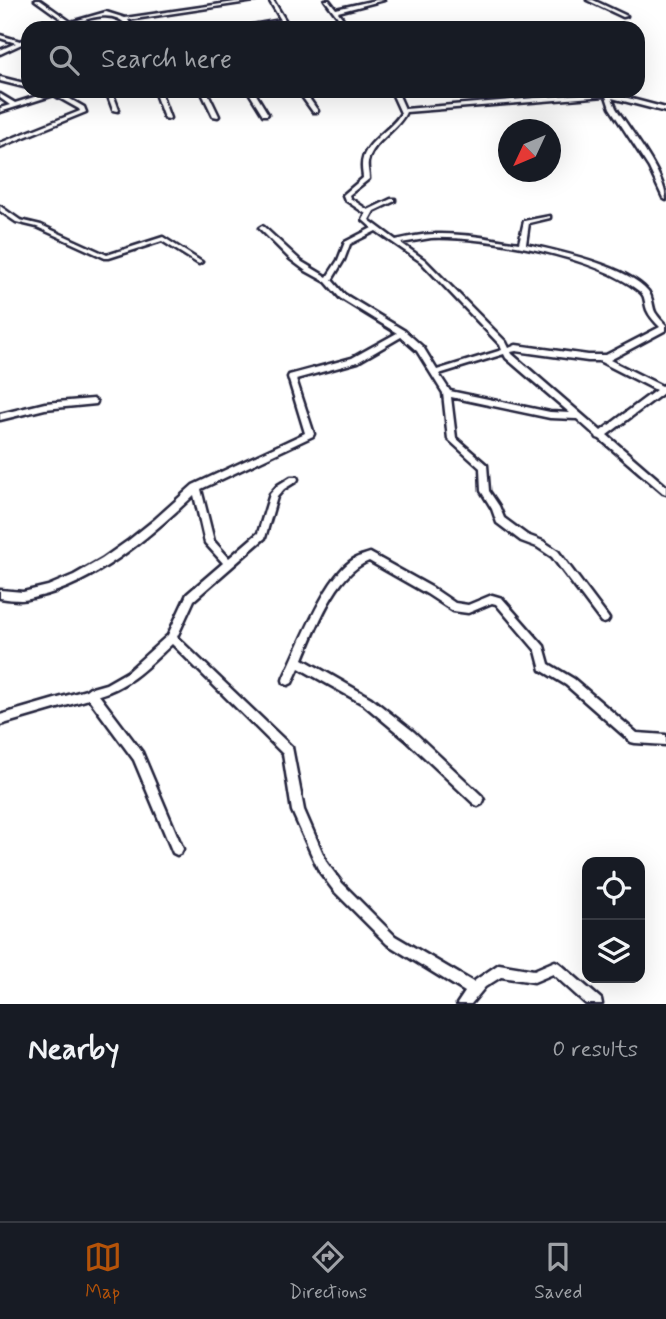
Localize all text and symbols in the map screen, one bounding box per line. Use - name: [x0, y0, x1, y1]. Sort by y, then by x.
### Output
- search box: [21, 21, 645, 98]
- icon: search: [45, 41, 83, 79]
- text: Search here: [101, 43, 232, 77]
- north arrow: [498, 119, 561, 182]
- map controls: [582, 857, 645, 983]
- button: locate: [582, 857, 645, 920]
- button: layers: [582, 920, 645, 983]
- text: Nearby: [28, 1030, 119, 1069]
- text: 0 results: [552, 1035, 638, 1065]
- tab: Map: [84, 1238, 122, 1305]
- tab: Directions: [289, 1238, 367, 1305]
- tab: Saved: [534, 1238, 582, 1305]

